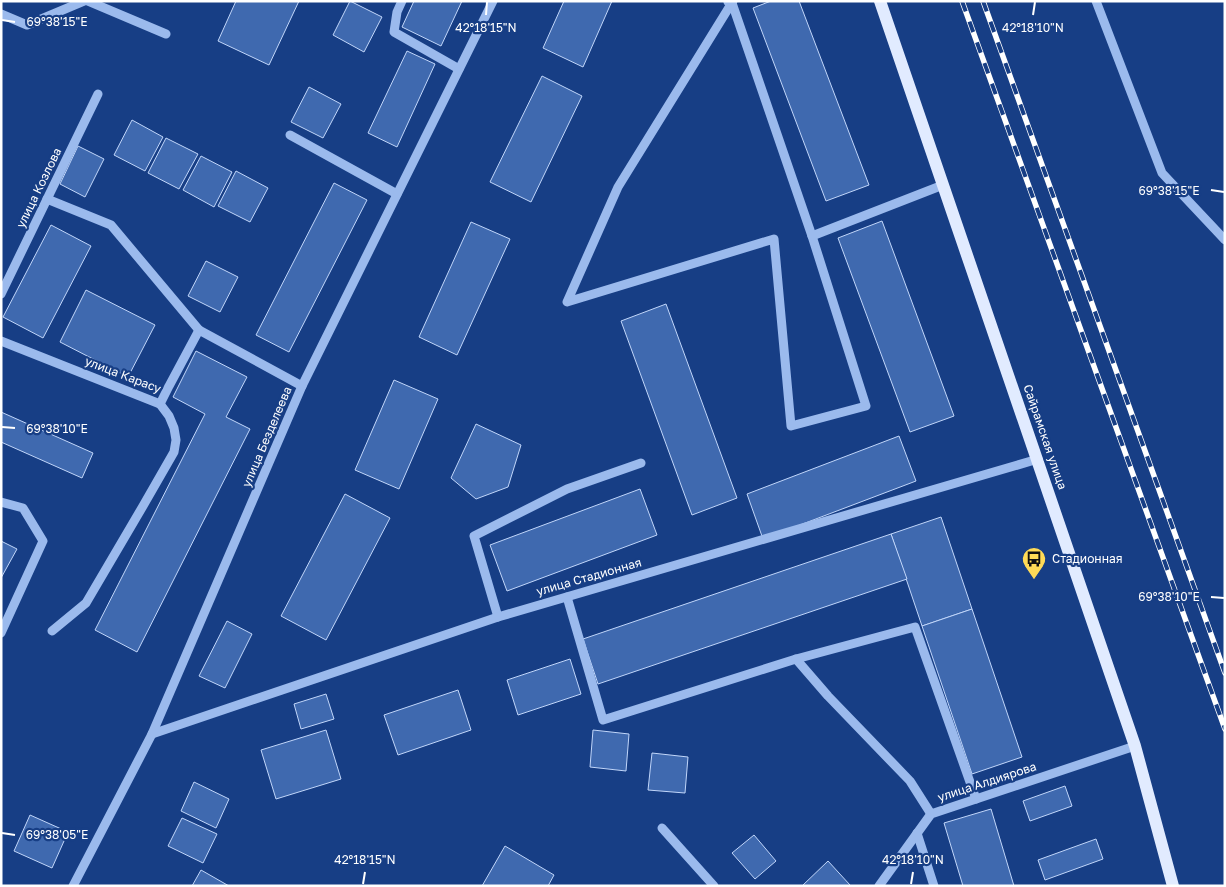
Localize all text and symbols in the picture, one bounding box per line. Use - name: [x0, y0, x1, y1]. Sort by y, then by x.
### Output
- text: 69°38'15"E: [27, 14, 87, 29]
- text: 42°18'15"N: [455, 20, 517, 35]
- text: 42°18'10"N: [1002, 20, 1064, 35]
- street label: улица Козлова: [13, 145, 64, 230]
- text: 69°38'15"E: [1139, 183, 1199, 198]
- street label: улица Карасу: [83, 353, 164, 396]
- street label: Сайрамская улица: [1020, 382, 1070, 491]
- street label: улица Безделеева: [239, 384, 295, 489]
- text: 69°38'10"E: [26, 421, 88, 436]
- bus stop icon: Стадионная: [1021, 546, 1047, 580]
- place label: Стадионная: [1052, 551, 1123, 566]
- street label: улица Стадионная: [535, 554, 643, 599]
- text: 69°38'10"E: [1138, 589, 1200, 604]
- street label: улица Алдиярова: [936, 758, 1038, 805]
- text: 69°38'05"E: [26, 827, 88, 842]
- text: 42°18'15"N: [334, 852, 396, 867]
- text: 42°18'10"N: [882, 852, 944, 867]

